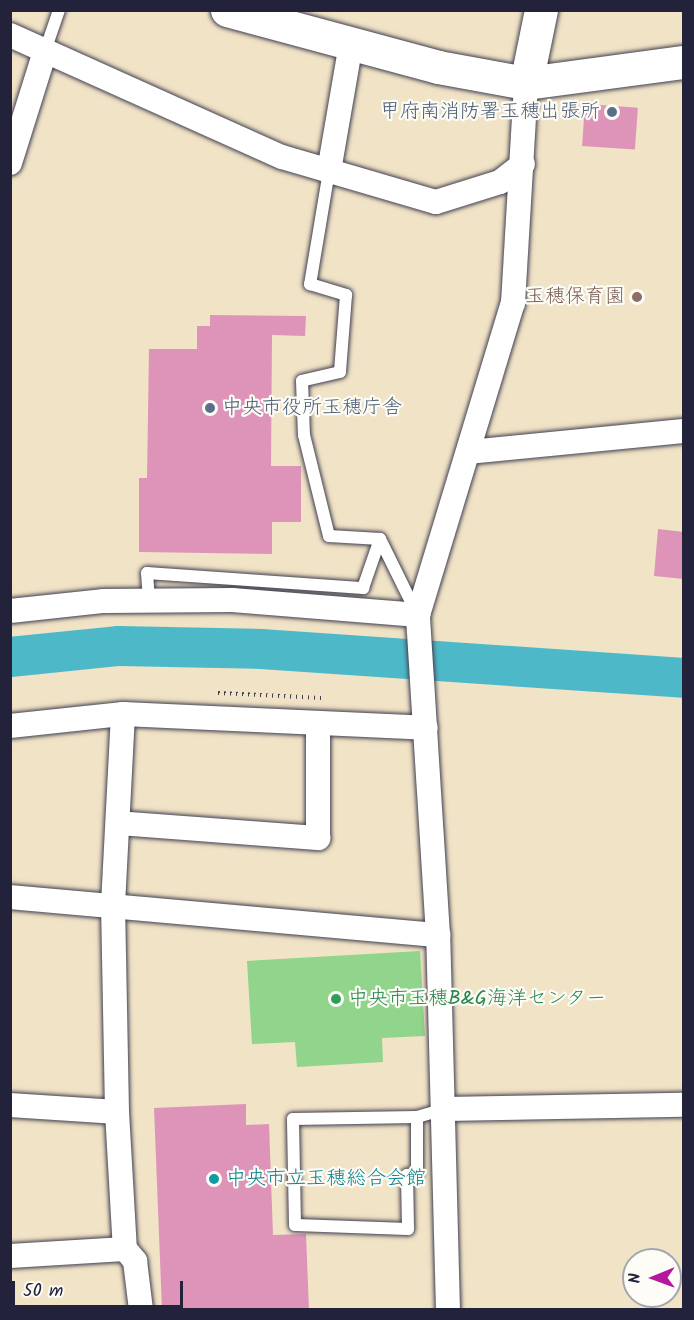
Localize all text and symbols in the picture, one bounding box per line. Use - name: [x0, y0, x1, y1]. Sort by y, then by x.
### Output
- place label: 甲府南消防署玉穂出張所: [380, 100, 600, 124]
- marker: 甲府南消防署玉穂出張所: [605, 105, 619, 119]
- place label: 玉穂保育園: [525, 285, 625, 309]
- marker: 玉穂保育園: [630, 290, 644, 304]
- place label: 中央市役所玉穂庁舎: [222, 396, 402, 420]
- marker: 中央市役所玉穂庁舎: [203, 401, 217, 415]
- place label: 中央市玉穂B&G海洋センター: [348, 987, 607, 1011]
- marker: 中央市玉穂B&G海洋センター: [329, 992, 343, 1006]
- place label: 中央市立玉穂総合会館: [226, 1167, 426, 1191]
- marker: 中央市立玉穂総合会館: [207, 1172, 221, 1186]
- north arrow: [622, 1248, 682, 1308]
- scale bar: [15, 1269, 186, 1307]
- text: N: [623, 1273, 648, 1284]
- text: 50 m: [23, 1277, 63, 1306]

